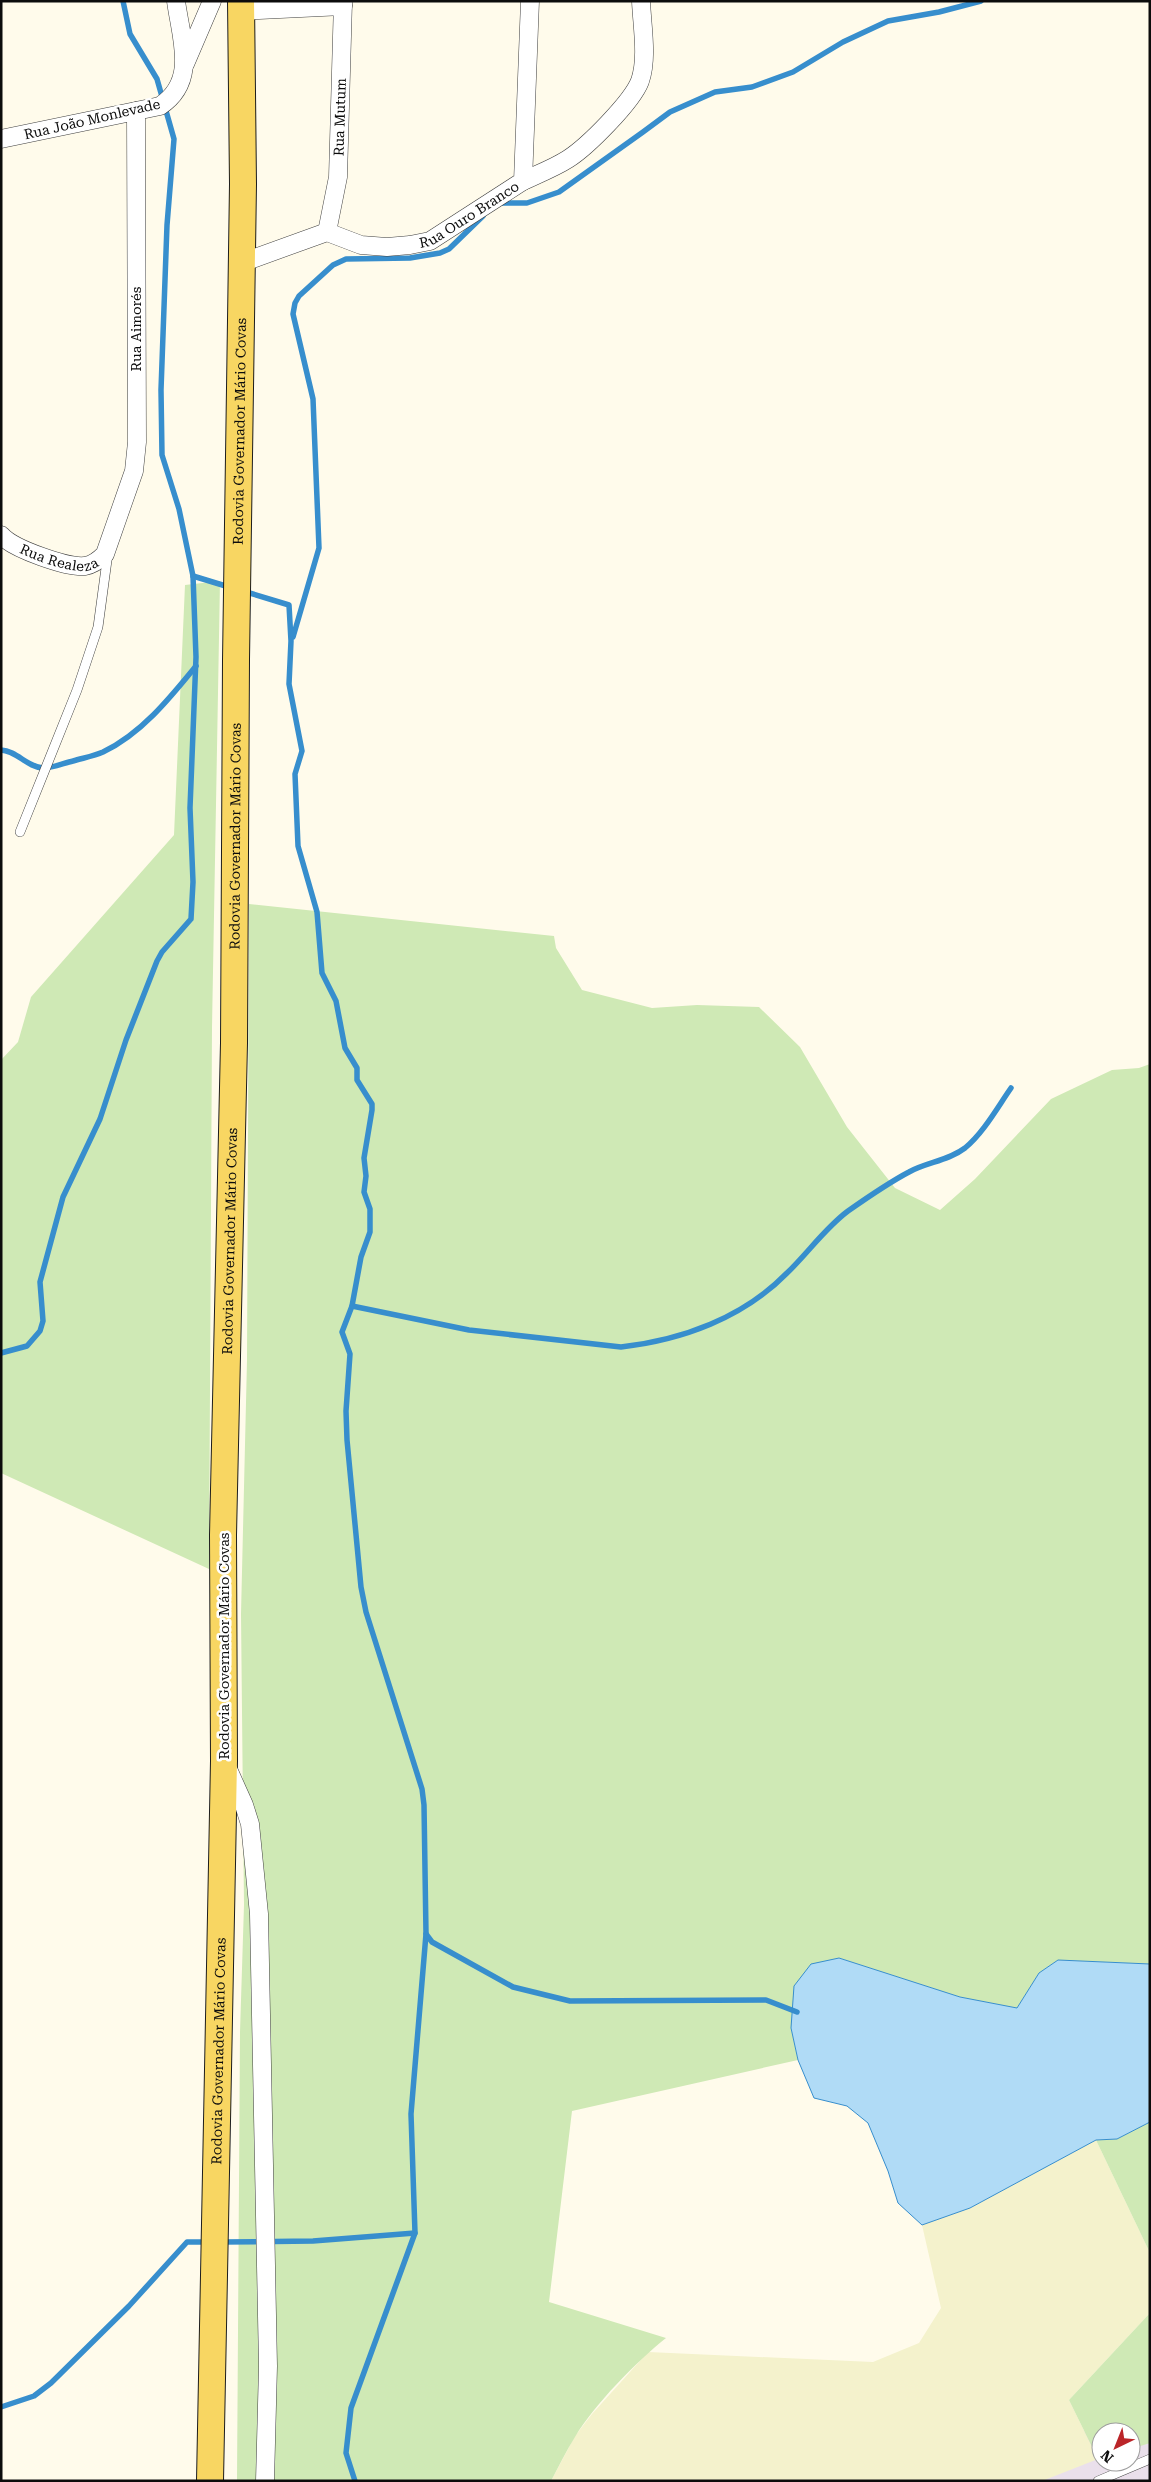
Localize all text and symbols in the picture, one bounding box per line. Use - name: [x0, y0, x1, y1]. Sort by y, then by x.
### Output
- street label: Rua Mutum: [331, 78, 349, 156]
- street label: Rua João Monlevade: [22, 95, 162, 142]
- street label: Rua Ouro Branco: [418, 178, 522, 251]
- street label: Rua Aimorés: [128, 286, 144, 371]
- street label: Rodovia Governador Mário Covas: [230, 317, 249, 545]
- street label: Rua Realeza: [17, 541, 101, 574]
- street label: Rodovia Governador Mário Covas: [226, 722, 244, 950]
- street label: Rodovia Governador Mário Covas: [219, 1127, 240, 1355]
- street label: Rodovia Governador Mário Covas: [216, 1532, 232, 1759]
- street label: Rodovia Governador Mário Covas: [208, 1937, 229, 2165]
- north arrow: [1091, 2422, 1141, 2472]
- text: N: [1098, 2447, 1117, 2466]

